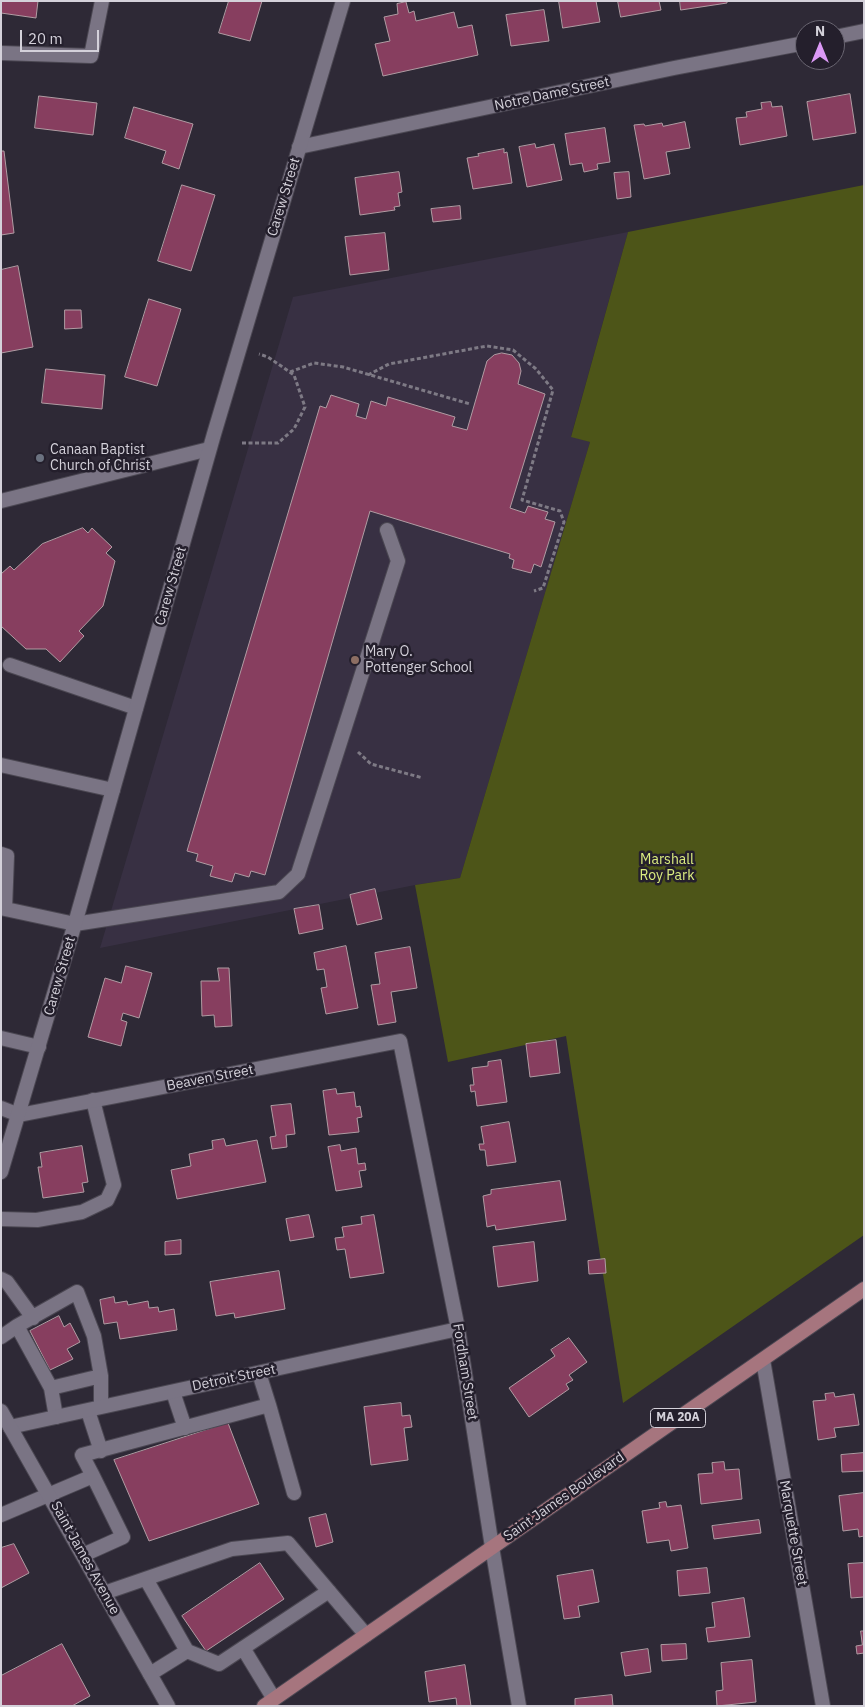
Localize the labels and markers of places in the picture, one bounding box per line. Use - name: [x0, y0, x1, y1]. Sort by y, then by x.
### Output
- place label: Canaan Baptist Church of Christ: [50, 442, 150, 474]
- marker: Canaan Baptist Church of Christ: [34, 452, 46, 464]
- place label: Mary O. Pottenger School: [365, 644, 472, 676]
- marker: Mary O. Pottenger School: [349, 654, 361, 666]

